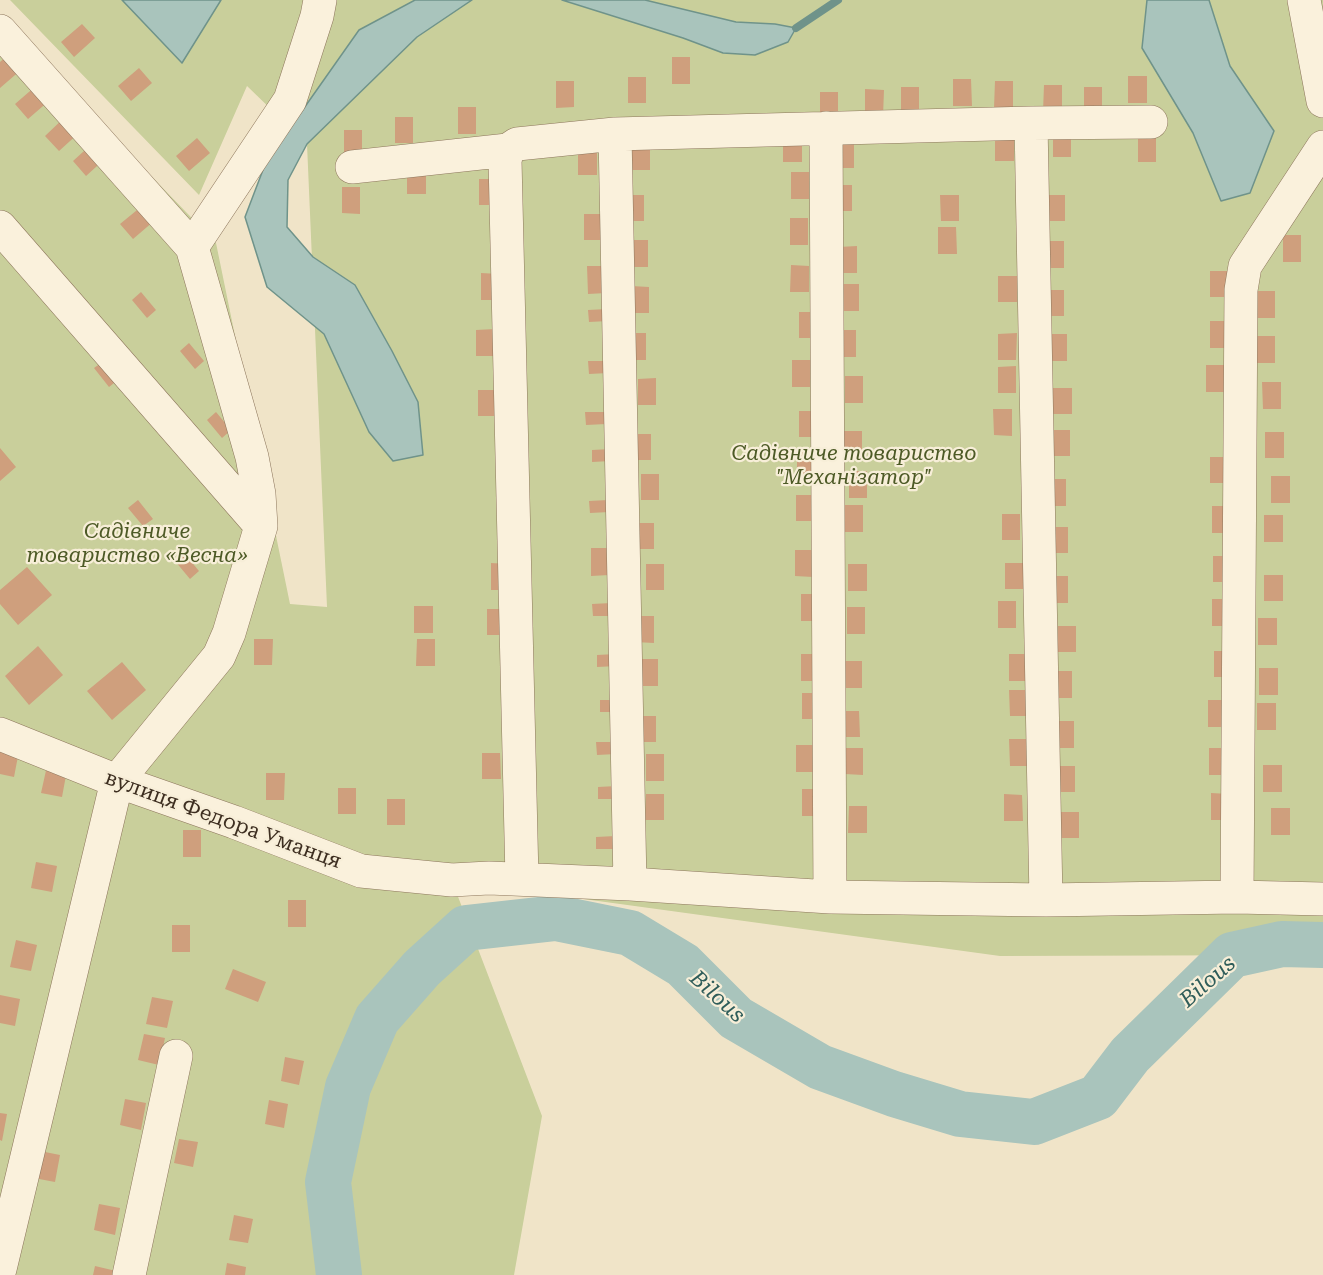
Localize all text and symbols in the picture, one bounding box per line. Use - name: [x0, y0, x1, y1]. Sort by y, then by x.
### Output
- park label: Садівниче товариство "Механізатор": [731, 441, 977, 491]
- park label: Садівниче товариство «Весна»: [26, 519, 248, 569]
- street label: вулиця Федора Уманця: [101, 765, 345, 875]
- water label: Bilous: [1175, 951, 1241, 1013]
- water label: Bilous: [684, 965, 750, 1029]

